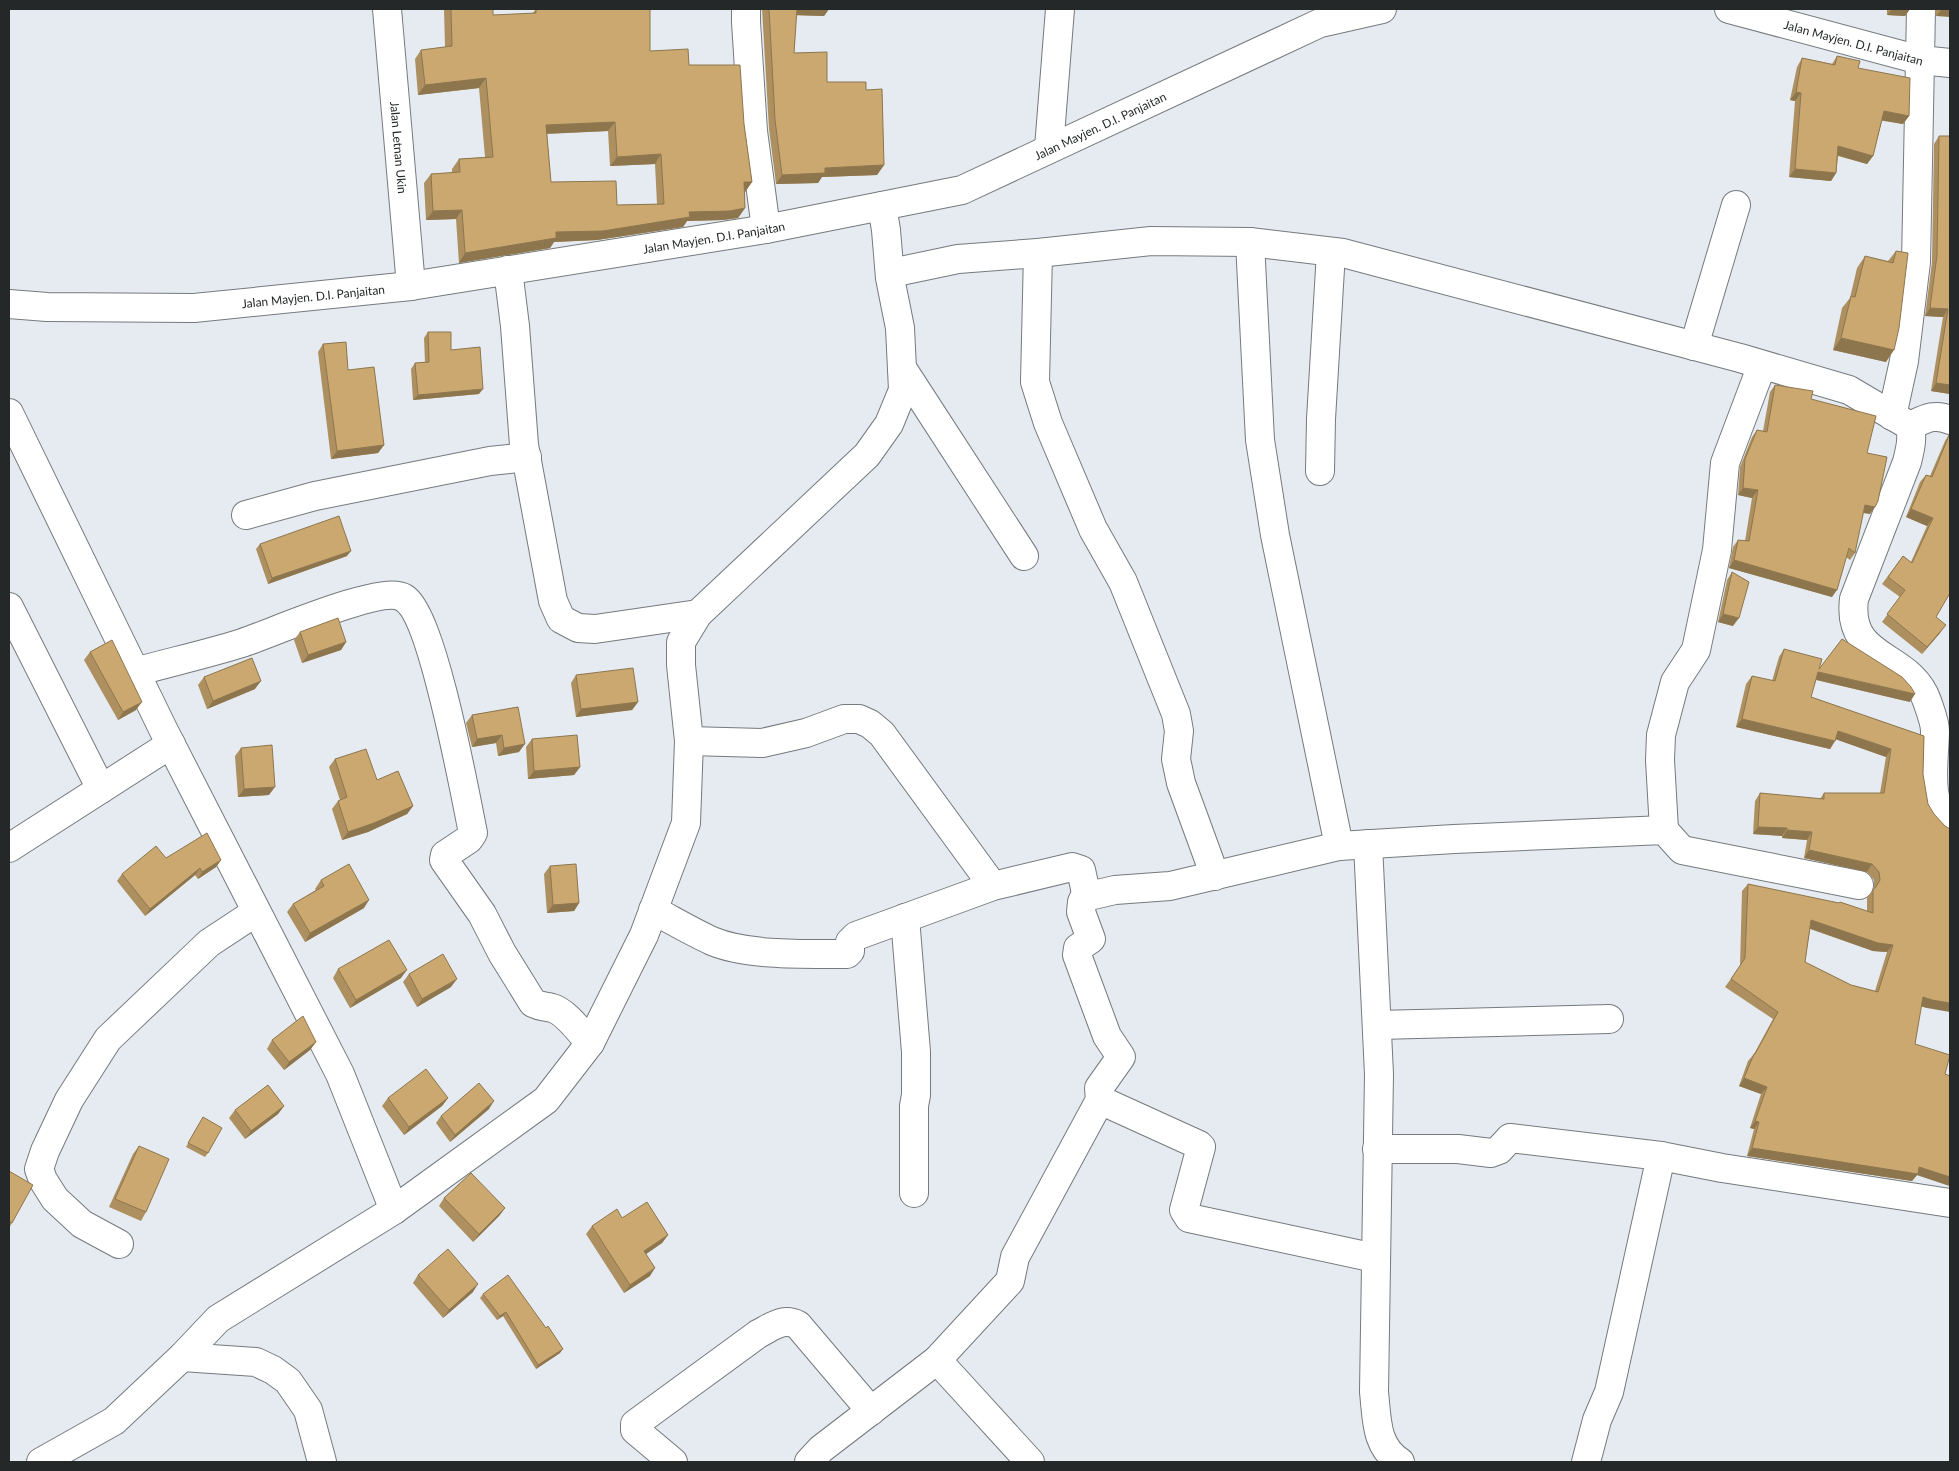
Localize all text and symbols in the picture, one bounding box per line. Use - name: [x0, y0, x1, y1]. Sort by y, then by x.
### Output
- street label: Jalan Mayjen. D.I. Panjaitan: [1782, 17, 1925, 68]
- street label: Jalan Mayjen. D.I. Panjaitan: [1032, 88, 1168, 163]
- street label: Jalan Letnan Ukin: [388, 101, 410, 194]
- street label: Jalan Mayjen. D.I. Panjaitan: [642, 218, 786, 256]
- street label: Jalan Mayjen. D.I. Panjaitan: [241, 281, 385, 311]

